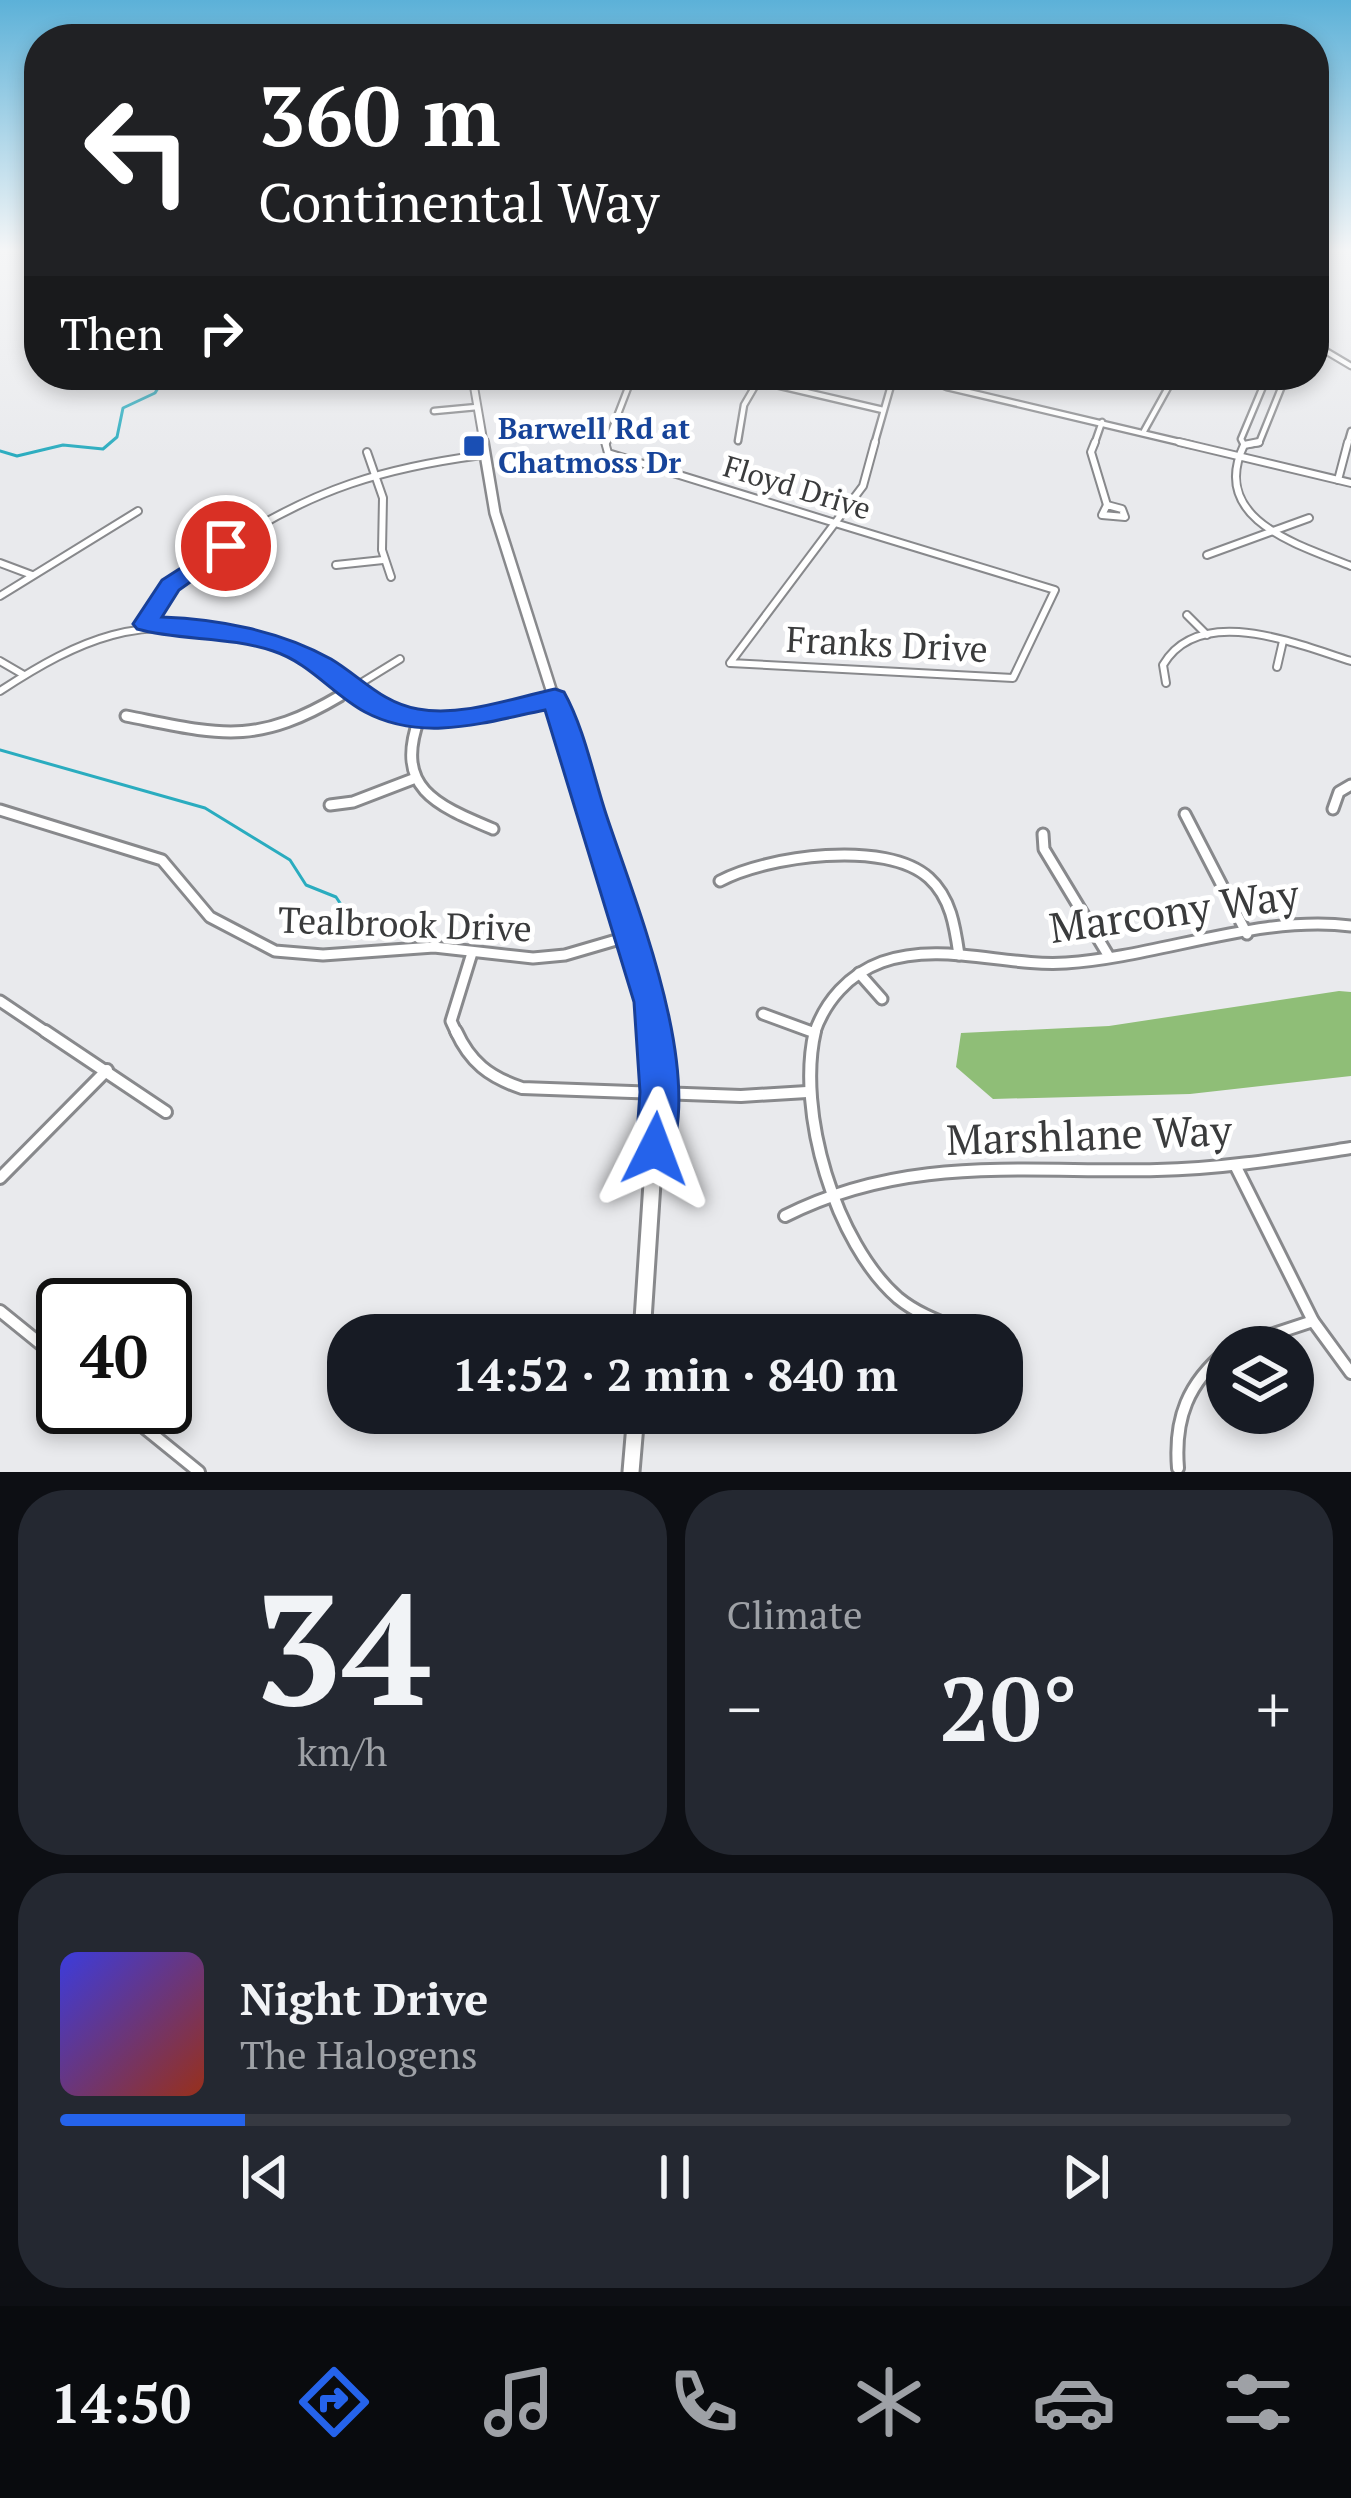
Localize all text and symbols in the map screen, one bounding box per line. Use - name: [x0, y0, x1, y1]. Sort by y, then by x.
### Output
- text: 360 m: [258, 59, 501, 170]
- icon: left: [60, 72, 216, 228]
- text: Continental Way: [258, 166, 659, 237]
- icon: right: [188, 300, 254, 366]
- text: Then: [60, 303, 164, 363]
- place label: Barwell Rd at Chatmoss Dr: [498, 408, 690, 482]
- marker: Barwell Rd at Chatmoss Dr: [461, 433, 487, 459]
- street label: Floyd Drive: [719, 446, 876, 528]
- pin: [175, 495, 277, 597]
- icon: arrive: [193, 513, 259, 579]
- street label: Franks Drive: [785, 615, 989, 672]
- street label: Marcony Way: [1046, 865, 1303, 955]
- street label: Tealbrook Drive: [277, 896, 533, 951]
- position arrow: [592, 1086, 718, 1212]
- street label: Marshlane Way: [945, 1101, 1233, 1167]
- speed limit sign: 40: [36, 1278, 192, 1434]
- map controls: [1206, 1326, 1314, 1434]
- button: layers: [1206, 1326, 1314, 1434]
- text: 14:52 · 2 min · 840 m: [452, 1344, 898, 1404]
- text: 34: [254, 1543, 430, 1750]
- text: Climate: [727, 1588, 863, 1640]
- text: 20°: [939, 1647, 1078, 1767]
- text: −: [727, 1664, 762, 1752]
- text: +: [1256, 1664, 1291, 1752]
- text: km/h: [297, 1725, 387, 1777]
- text: Night Drive: [240, 1968, 489, 2028]
- text: The Halogens: [240, 2028, 478, 2080]
- icon: previous: [232, 2144, 298, 2210]
- icon: pause: [642, 2144, 708, 2210]
- icon: next: [1053, 2144, 1119, 2210]
- icon: directions: [292, 2360, 376, 2444]
- icon: music: [477, 2360, 561, 2444]
- icon: phone: [662, 2360, 746, 2444]
- icon: climate: [847, 2360, 931, 2444]
- icon: car: [1032, 2360, 1116, 2444]
- icon: filters: [1216, 2360, 1300, 2444]
- text: 14:50: [50, 2367, 191, 2438]

